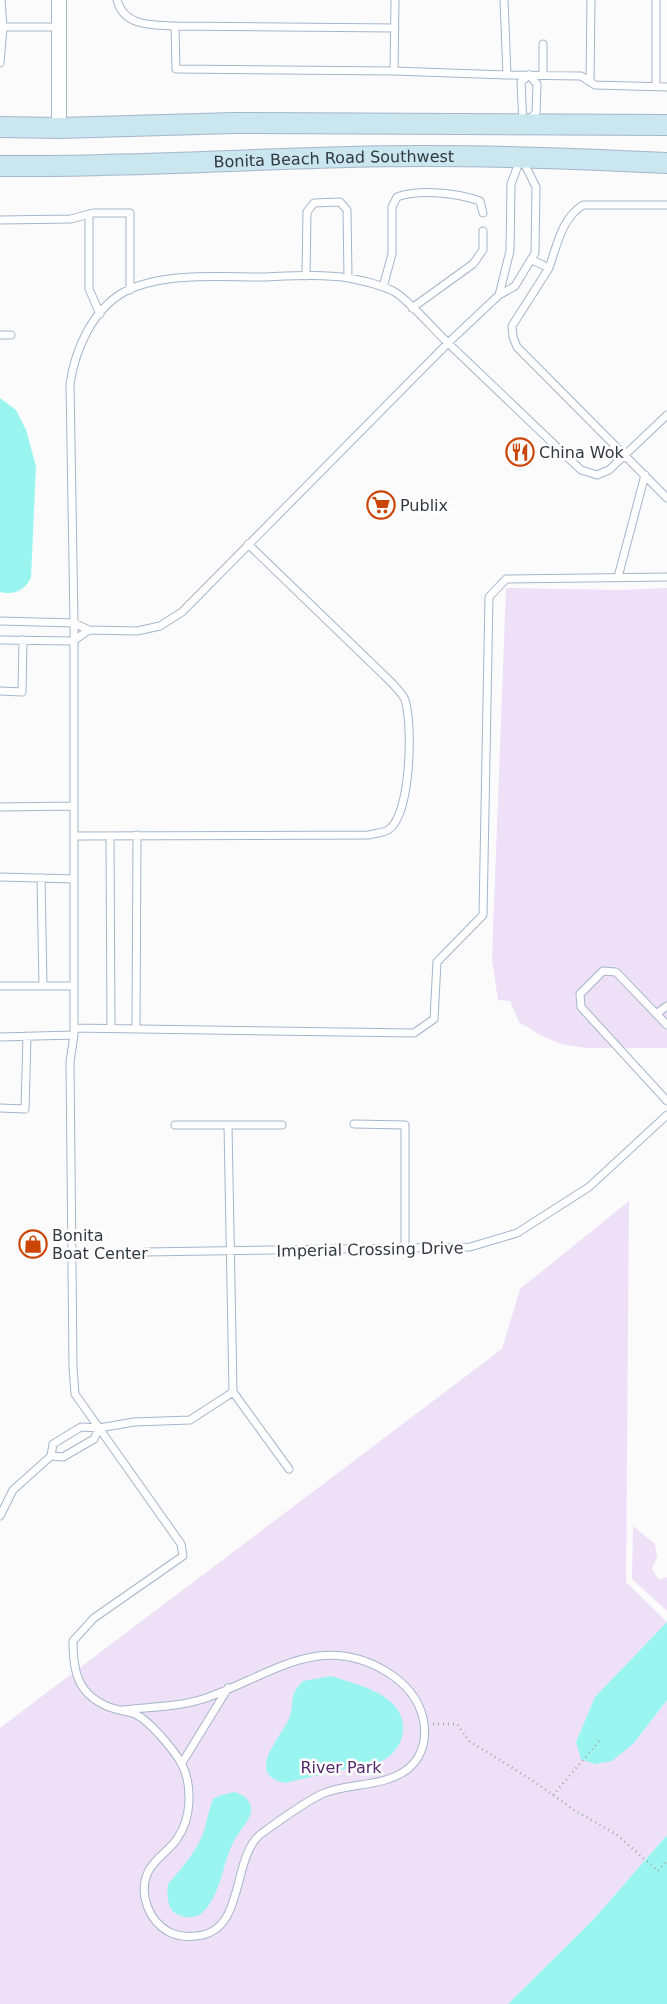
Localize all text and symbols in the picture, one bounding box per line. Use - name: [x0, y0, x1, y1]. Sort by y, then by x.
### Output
- street label: Bonita Beach Road Southwest: [213, 147, 454, 172]
- restaurant icon: China Wok: [505, 437, 535, 467]
- place label: China Wok: [539, 443, 624, 462]
- supermarket icon: Publix: [366, 490, 396, 520]
- place label: Publix: [400, 496, 448, 515]
- place label: Bonita Boat Center: [52, 1226, 148, 1263]
- shop icon: Bonita Boat Center: [18, 1229, 48, 1259]
- street label: Imperial Crossing Drive: [276, 1238, 464, 1261]
- park label: River Park: [300, 1758, 382, 1777]

